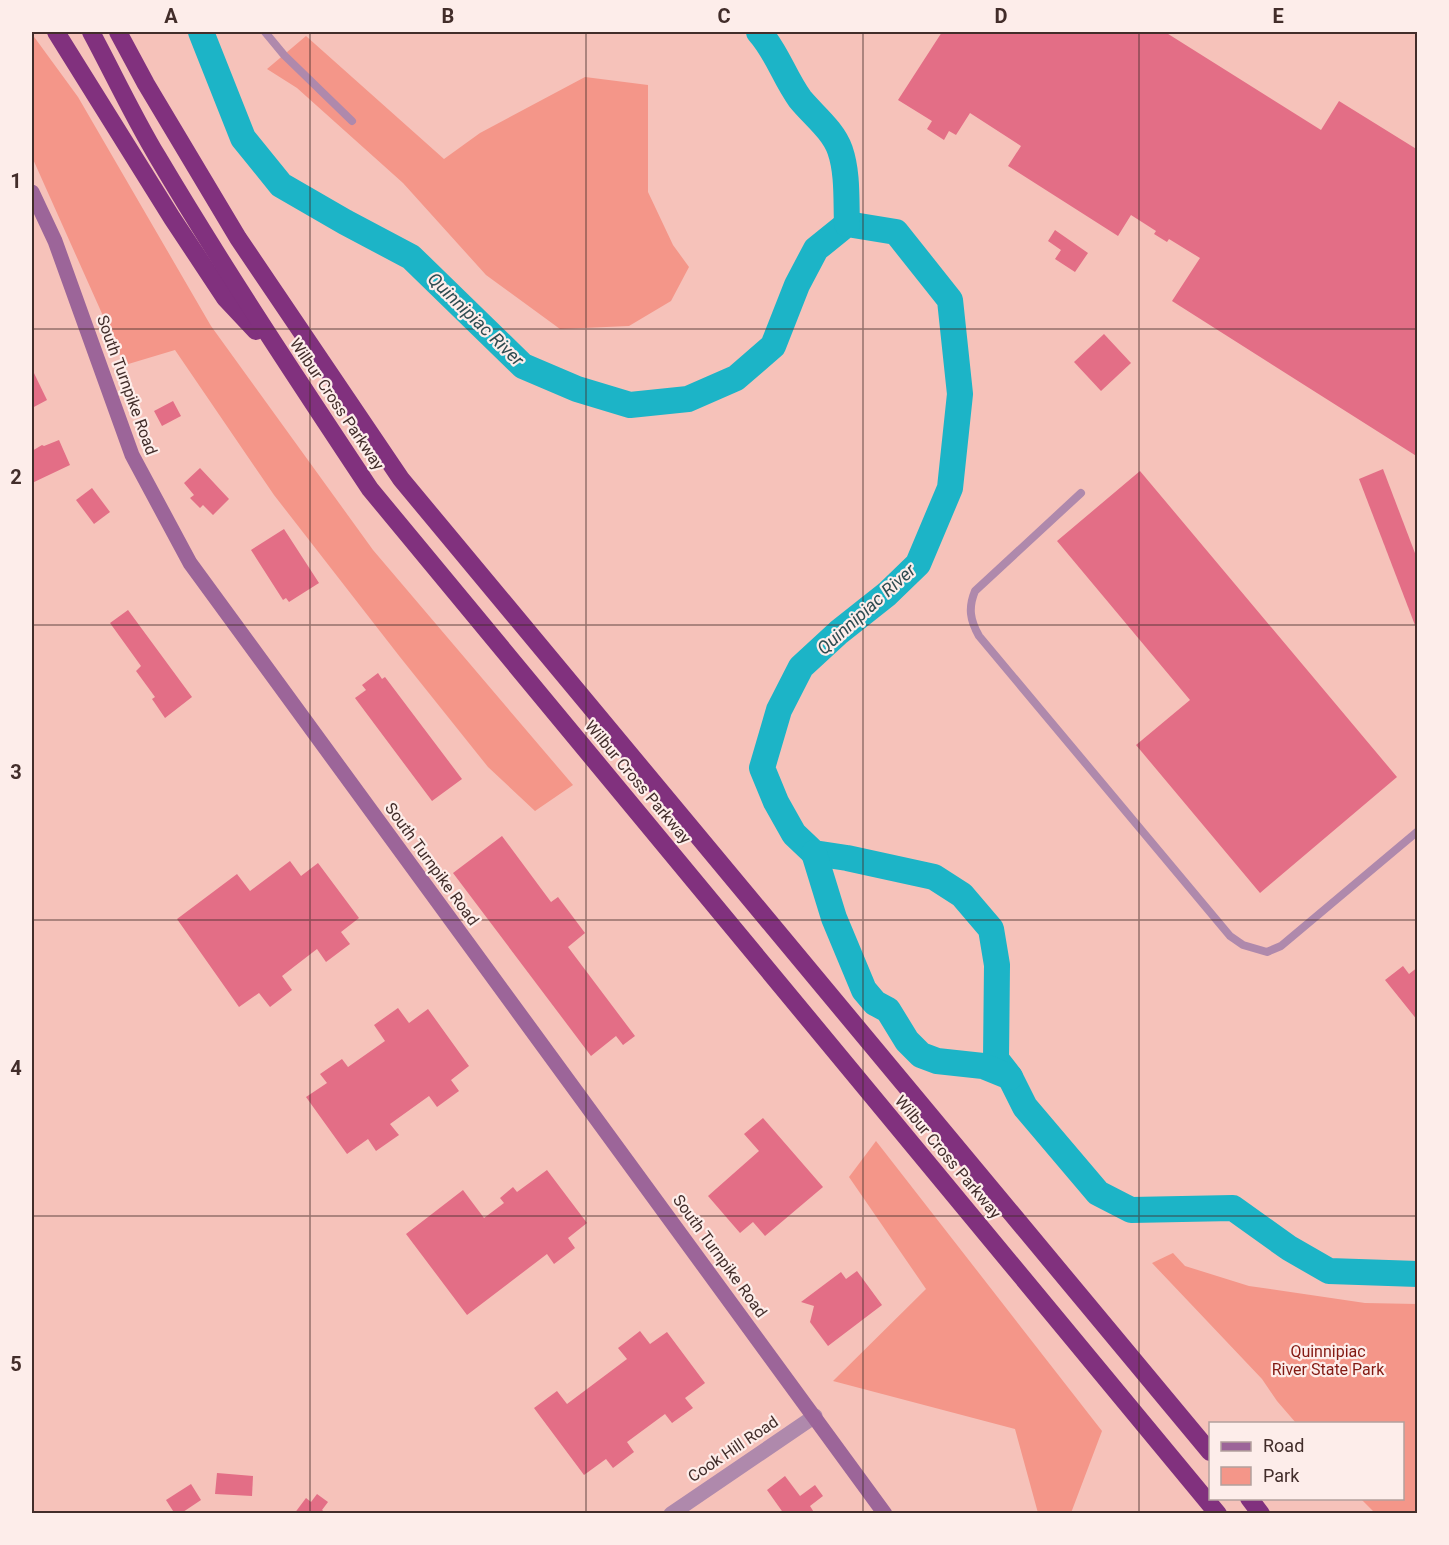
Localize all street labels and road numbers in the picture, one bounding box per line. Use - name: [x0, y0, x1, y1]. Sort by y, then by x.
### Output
- street label: South Turnpike Road: [93, 313, 161, 457]
- street label: Wilbur Cross Parkway: [286, 334, 388, 474]
- street label: Wilbur Cross Parkway: [581, 717, 695, 848]
- street label: South Turnpike Road: [381, 799, 483, 929]
- street label: Wilbur Cross Parkway: [891, 1092, 1005, 1223]
- street label: South Turnpike Road: [669, 1191, 771, 1321]
- street label: Cook Hill Road: [684, 1412, 782, 1486]

